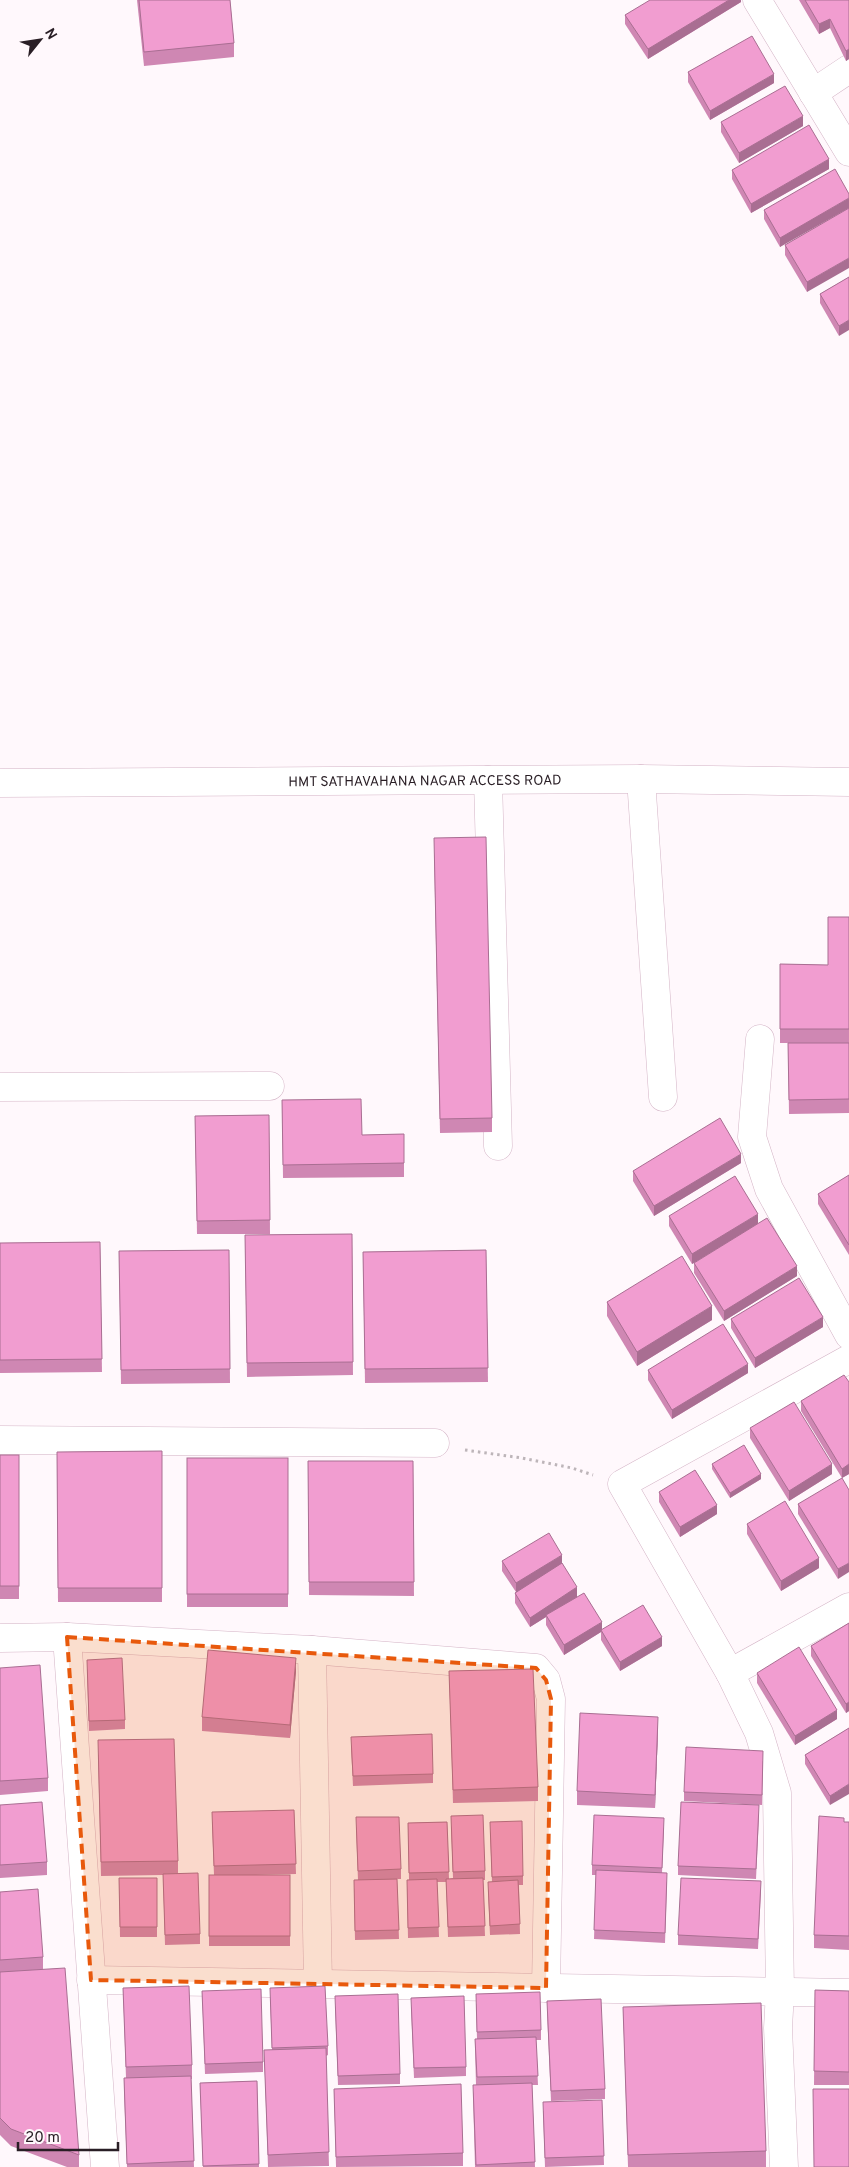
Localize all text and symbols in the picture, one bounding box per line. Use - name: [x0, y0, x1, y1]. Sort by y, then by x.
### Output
- north arrow: [15, 15, 65, 65]
- text: N: [40, 26, 60, 43]
- street label: HMT SATHAVAHANA NAGAR ACCESS ROAD: [288, 772, 562, 791]
- scale bar: [18, 2120, 118, 2152]
- text: 20 m: [25, 2129, 60, 2148]

